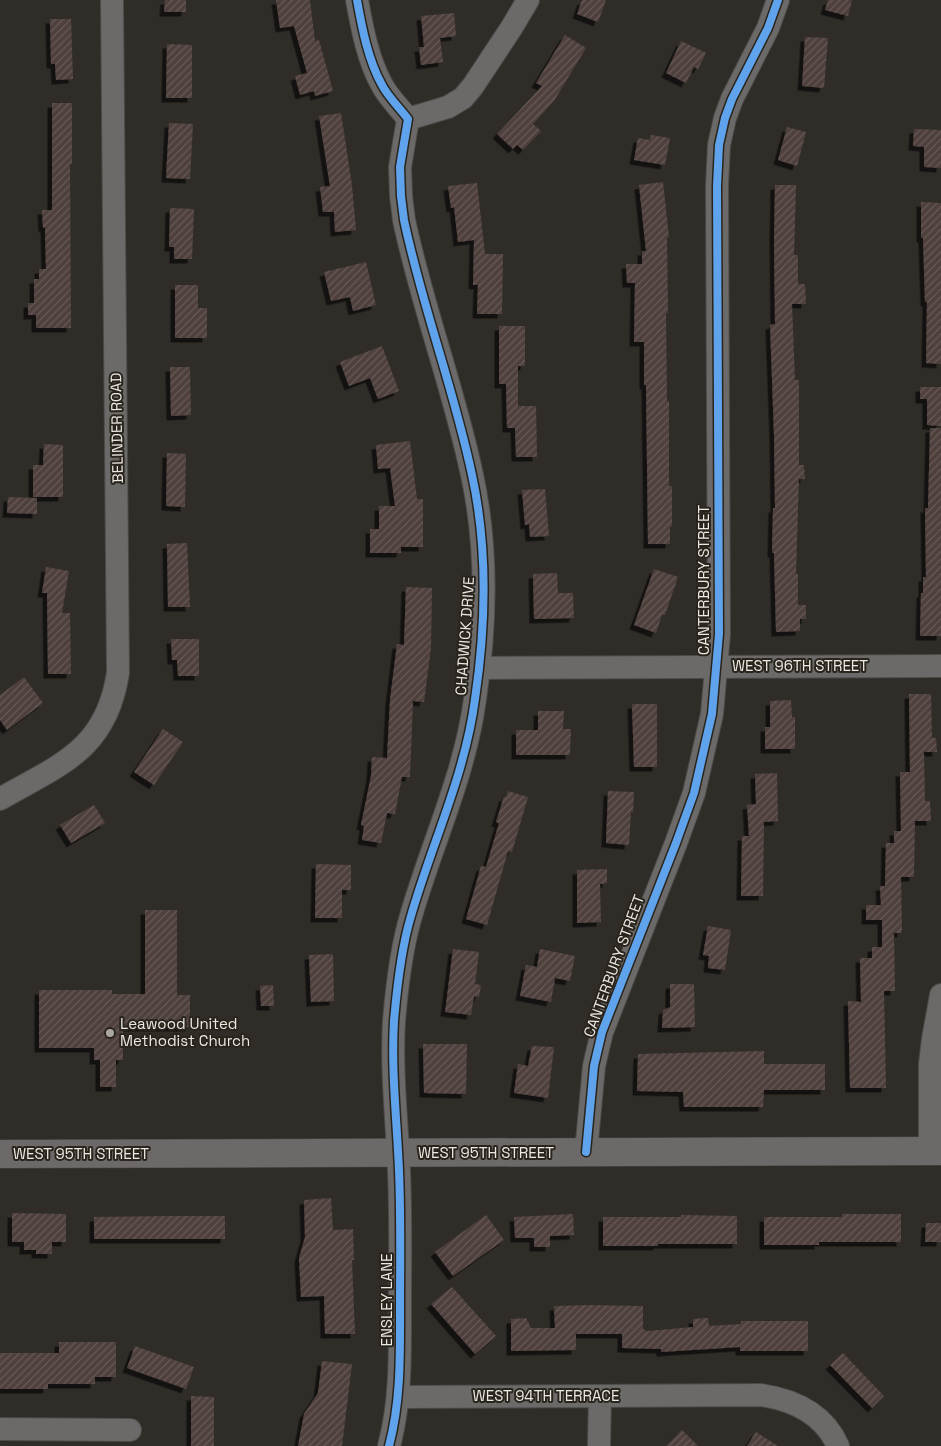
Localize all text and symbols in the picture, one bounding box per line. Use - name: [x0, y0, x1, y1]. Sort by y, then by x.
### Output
- street label: BELINDER ROAD: [106, 372, 127, 483]
- street label: CANTERBURY STREET: [694, 505, 713, 655]
- street label: CHADWICK DRIVE: [451, 576, 478, 696]
- street label: WEST 96TH STREET: [732, 656, 868, 675]
- street label: CANTERBURY STREET: [579, 892, 648, 1040]
- place label: Leawood United Methodist Church: [120, 1014, 250, 1050]
- marker: Leawood United Methodist Church: [104, 1027, 116, 1039]
- street label: WEST 95TH STREET: [418, 1143, 554, 1162]
- street label: WEST 95TH STREET: [13, 1144, 149, 1163]
- street label: ENSLEY LANE: [377, 1253, 396, 1347]
- street label: WEST 94TH TERRACE: [473, 1386, 619, 1405]

